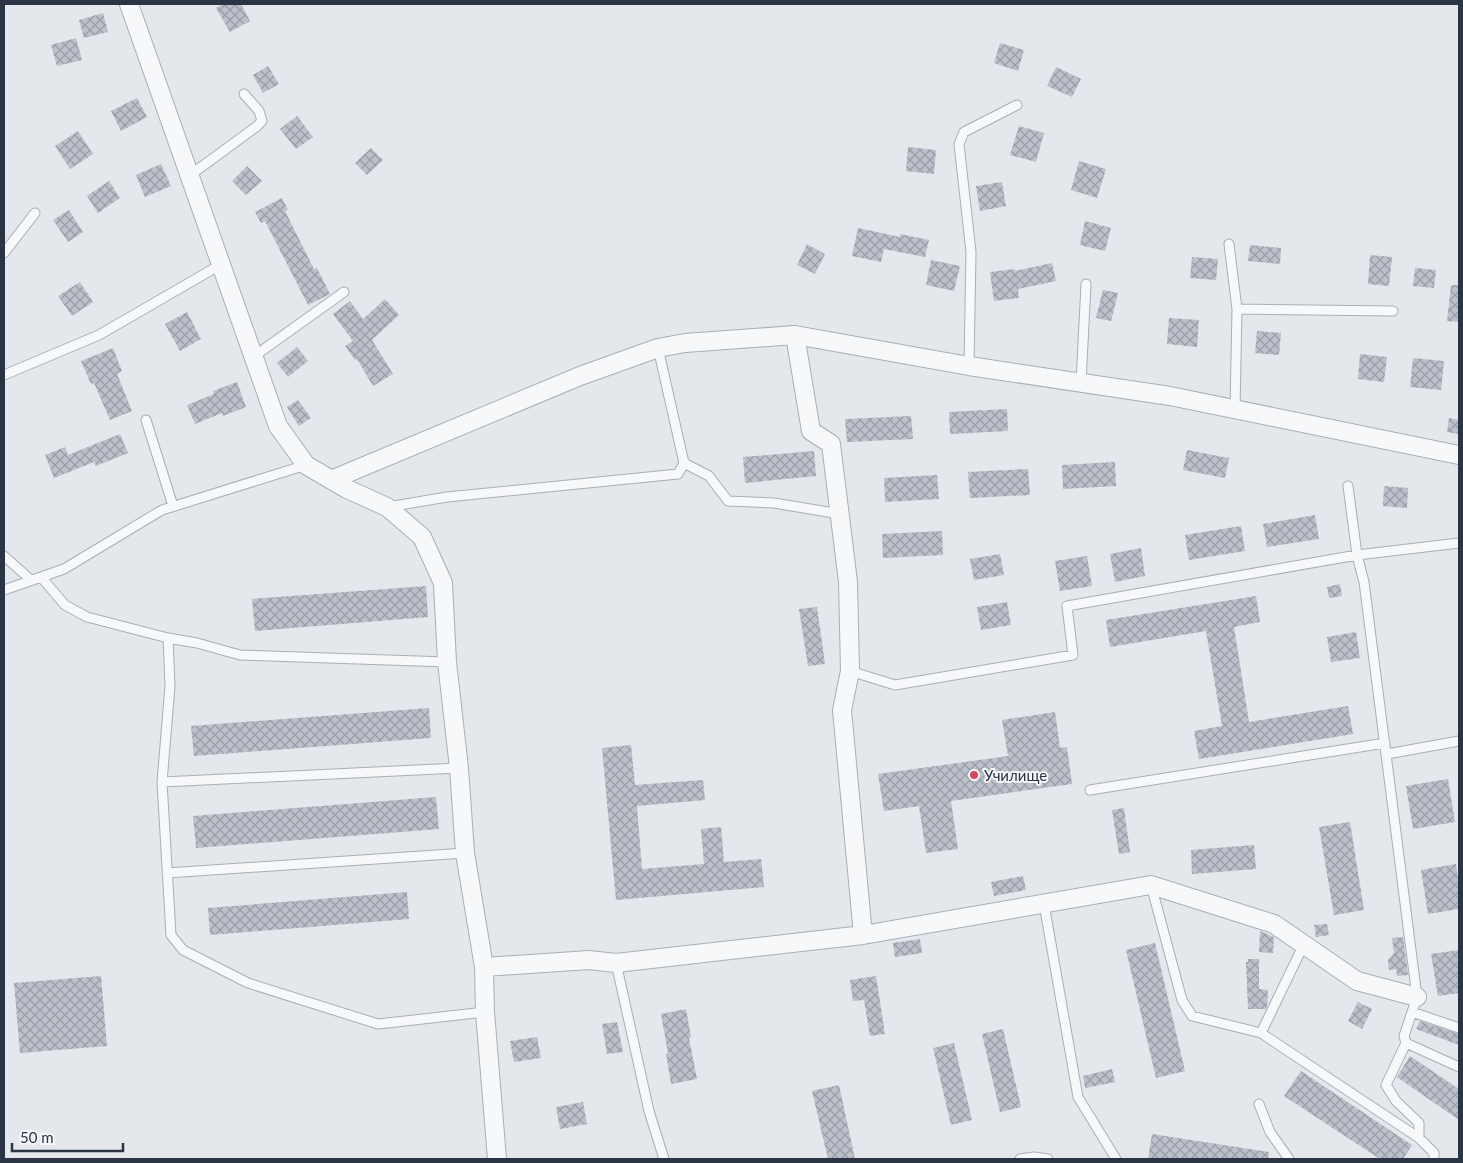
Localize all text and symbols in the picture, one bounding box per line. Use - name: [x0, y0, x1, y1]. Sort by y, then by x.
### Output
- place label: Училище: [984, 766, 1047, 784]
- marker: Училище: [968, 769, 980, 781]
- scale bar: [12, 1120, 124, 1152]
- text: 50 m: [20, 1128, 54, 1146]

